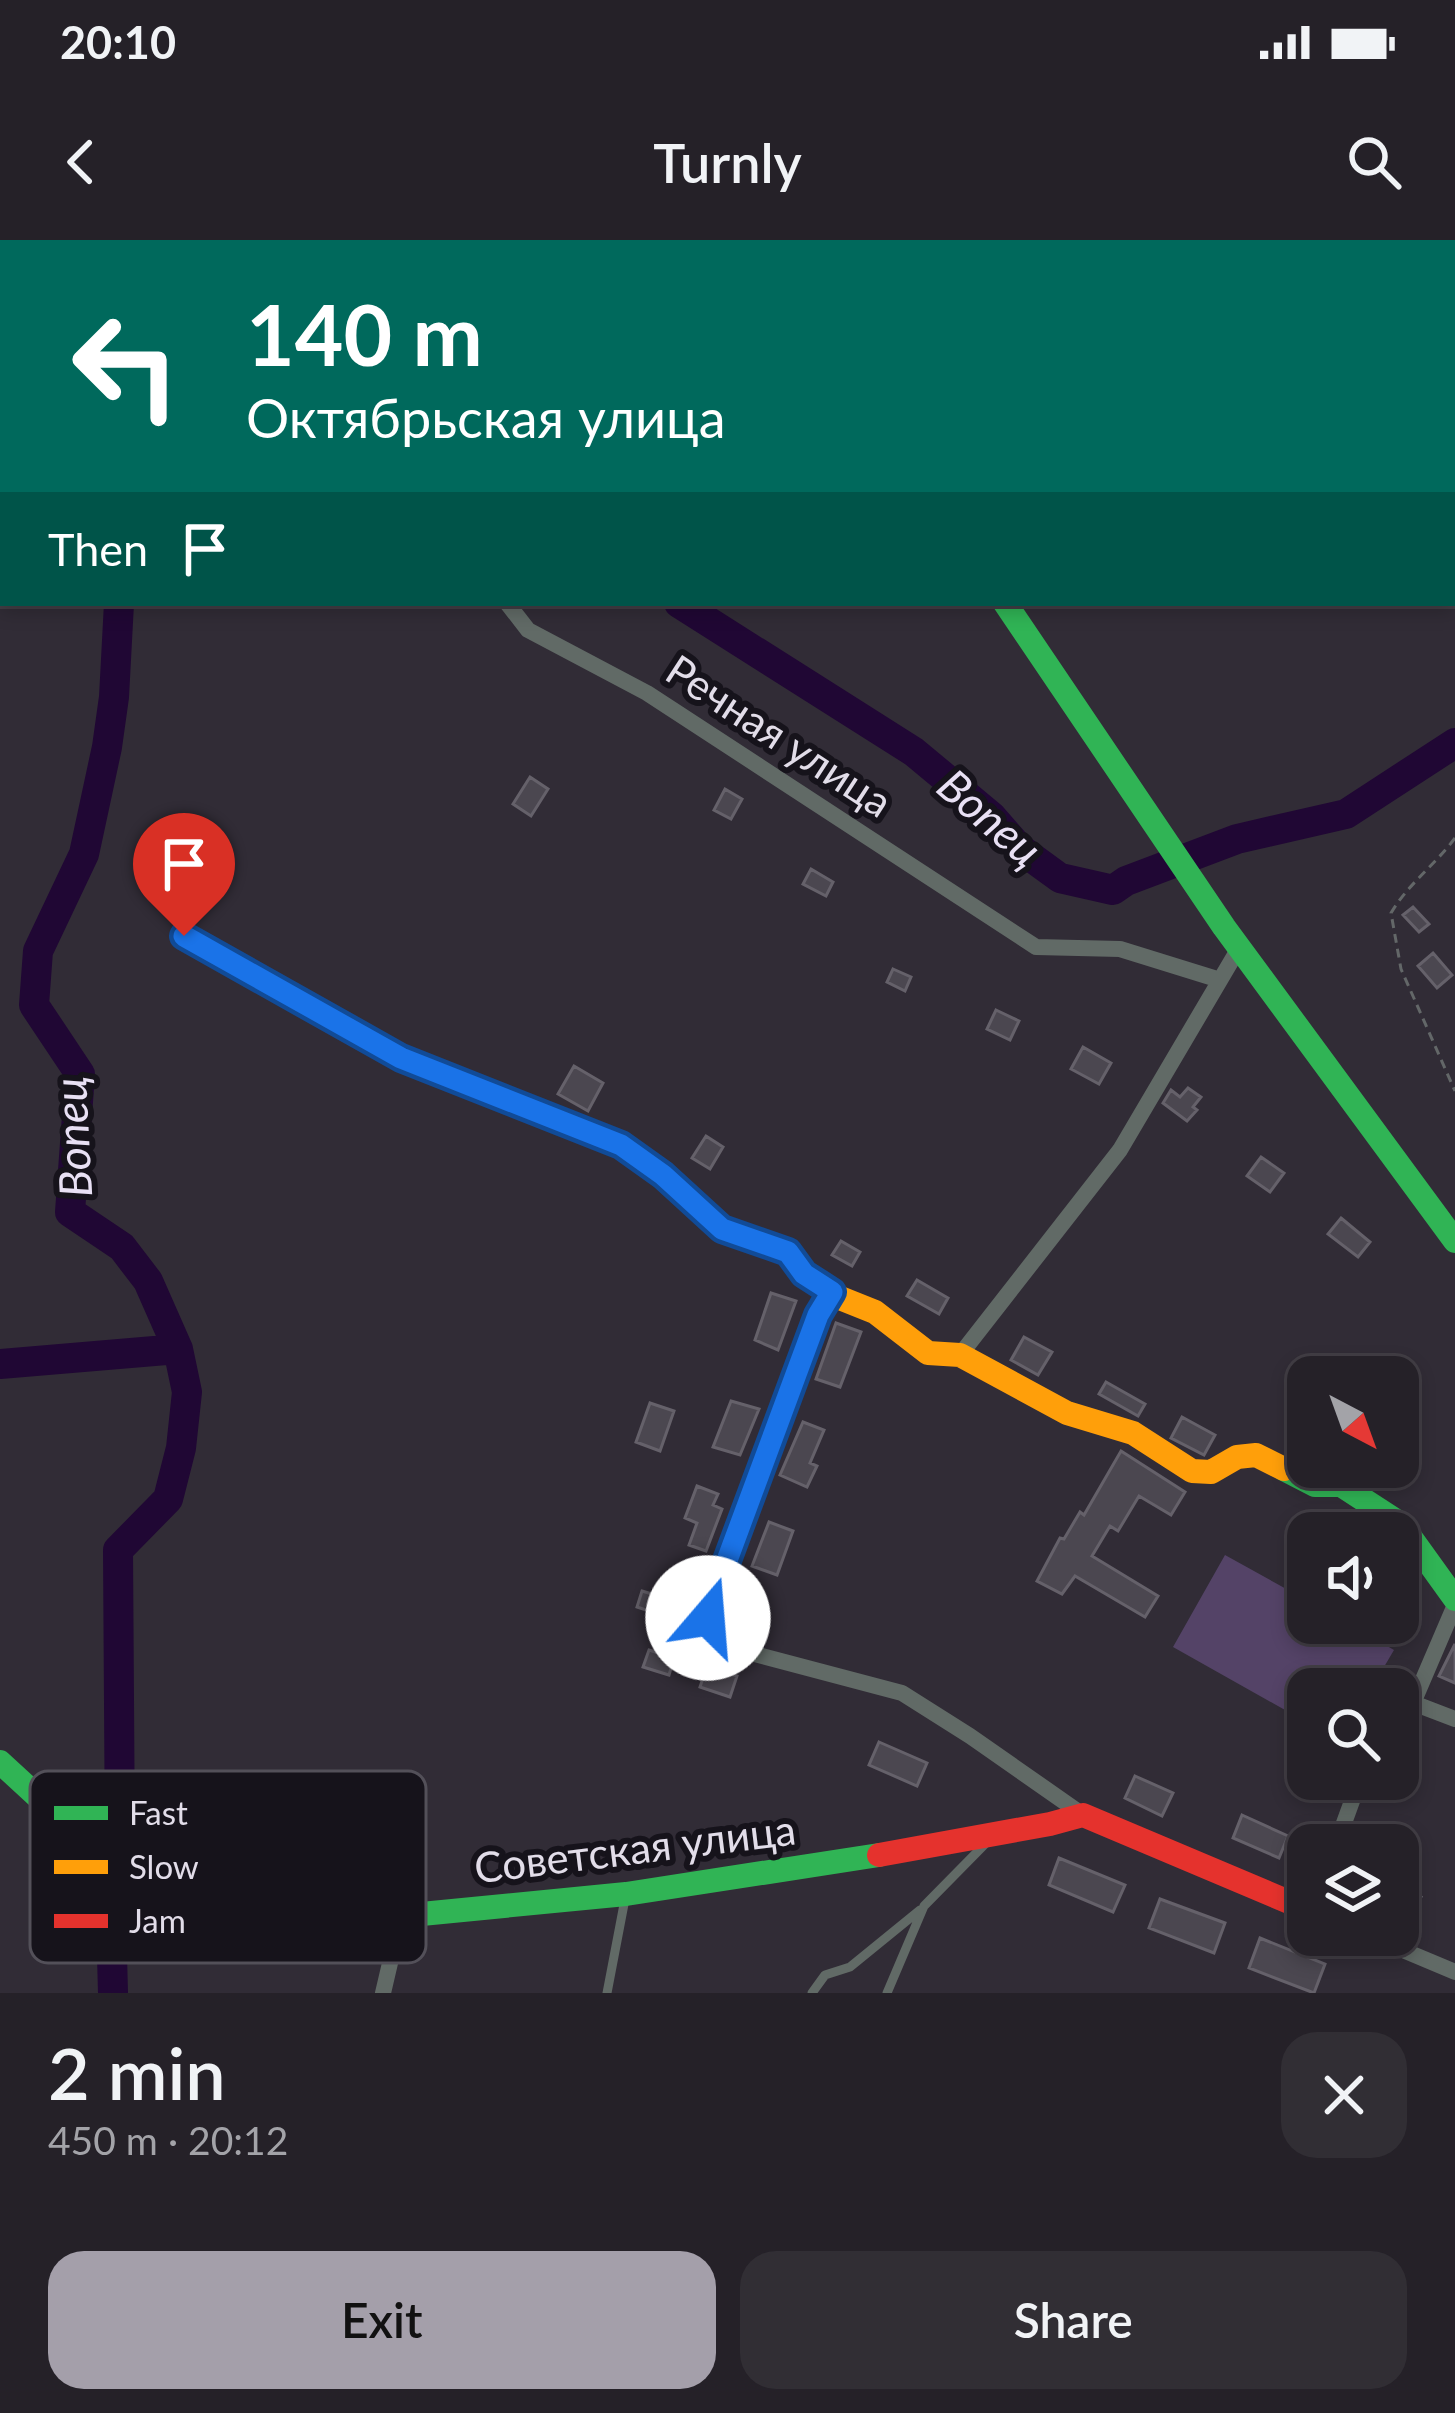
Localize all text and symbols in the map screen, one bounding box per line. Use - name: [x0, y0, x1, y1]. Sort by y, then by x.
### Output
- text: 20:10: [60, 15, 176, 69]
- icon: back: [48, 129, 114, 195]
- icon: search: [1341, 129, 1407, 195]
- text: Turnly: [653, 130, 802, 195]
- text: 140 m: [246, 283, 483, 384]
- icon: left: [48, 288, 204, 444]
- text: Октябрьская улица: [246, 385, 726, 450]
- icon: arrive: [172, 516, 238, 582]
- text: Then: [48, 522, 148, 576]
- street label: Речная улица: [657, 644, 902, 827]
- water label: Вопец: [927, 757, 1054, 877]
- pin: [133, 813, 235, 936]
- icon: arrive: [151, 831, 217, 897]
- water label: Вопец: [42, 1075, 102, 1199]
- north arrow: [1287, 1356, 1419, 1488]
- map controls: [1287, 1356, 1419, 1956]
- button: sound: [1287, 1512, 1419, 1644]
- position arrow: [645, 1555, 771, 1681]
- button: search: [1287, 1668, 1419, 1800]
- legend: [30, 1771, 426, 1963]
- text: Fast: [129, 1792, 188, 1832]
- street label: Советская улица: [471, 1803, 798, 1893]
- button: layers: [1287, 1824, 1419, 1956]
- text: Slow: [129, 1846, 199, 1886]
- text: Jam: [129, 1900, 186, 1940]
- text: 2 min: [48, 2029, 226, 2115]
- button: close: [1281, 2032, 1407, 2158]
- text: 450 m · 20:12: [48, 2117, 288, 2163]
- button: Exit: [48, 2251, 716, 2389]
- button: Share: [740, 2251, 1407, 2389]

